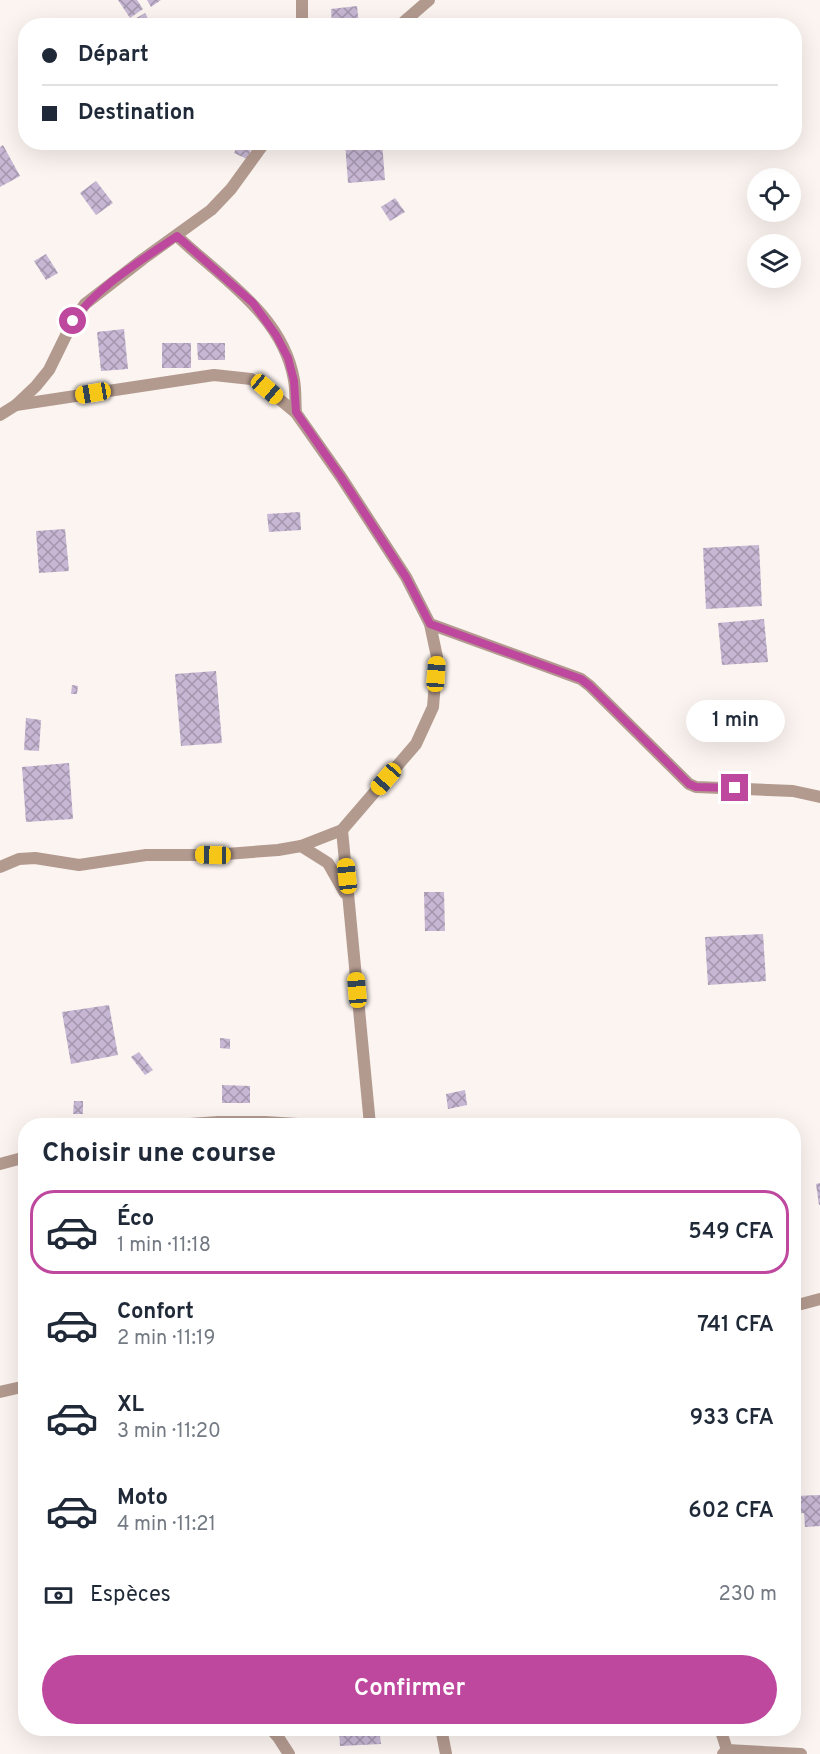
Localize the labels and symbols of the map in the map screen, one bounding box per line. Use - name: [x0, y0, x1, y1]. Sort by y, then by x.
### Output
- route start: [59, 307, 86, 334]
- car: [247, 371, 287, 407]
- car: [74, 381, 112, 405]
- car: [426, 655, 446, 693]
- callout: 1 min: [686, 701, 784, 743]
- car: [367, 760, 405, 798]
- route end: [721, 774, 748, 801]
- car: [195, 846, 231, 864]
- car: [336, 857, 358, 895]
- car: [346, 971, 368, 1009]

